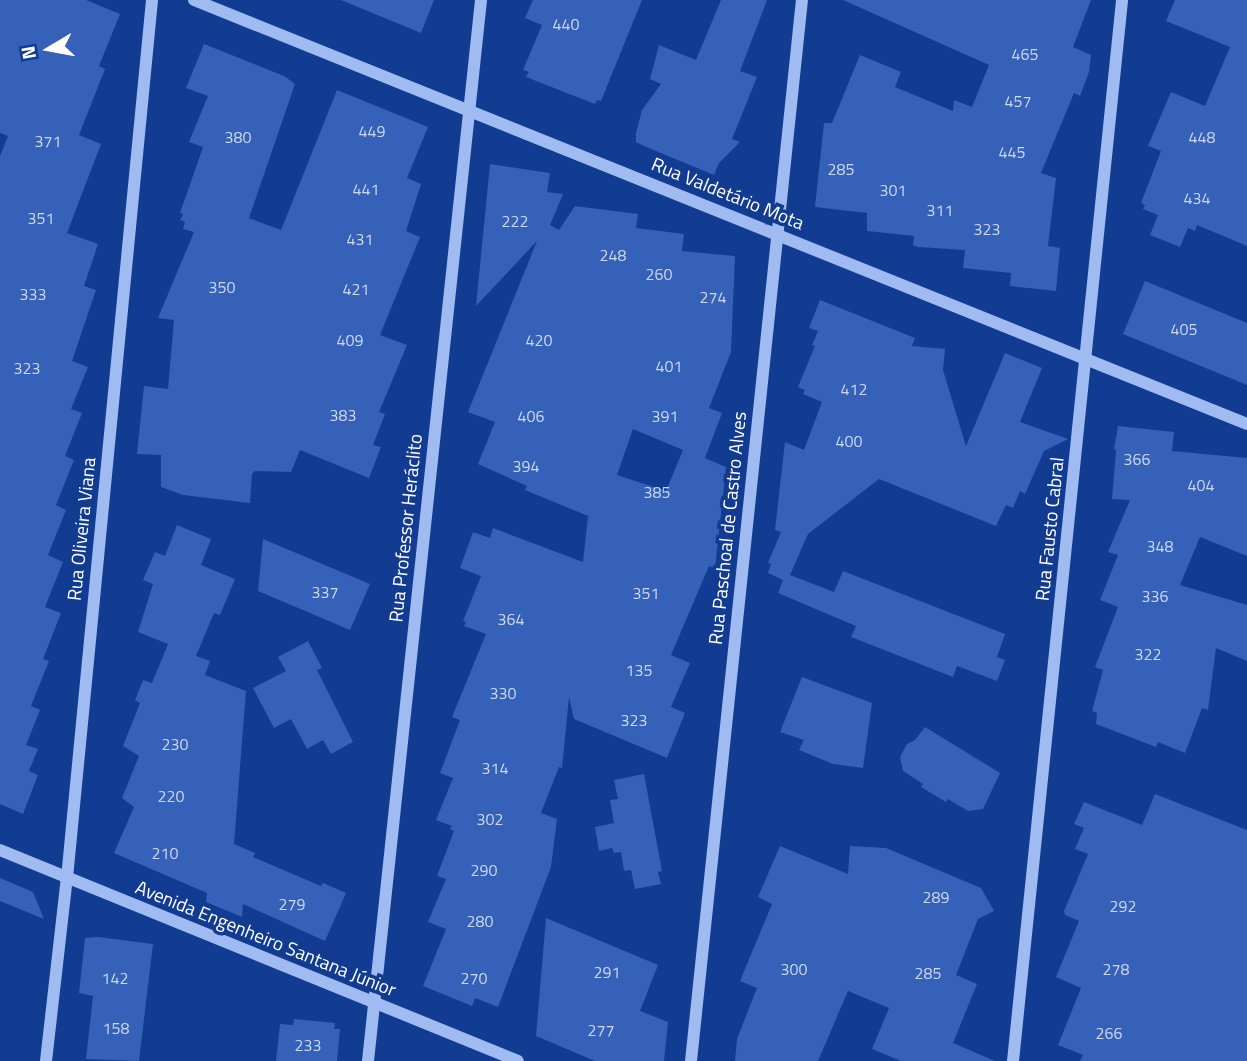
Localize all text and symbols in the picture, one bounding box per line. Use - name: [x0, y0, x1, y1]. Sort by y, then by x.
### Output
- north arrow: [14, 14, 84, 84]
- house number: 440: [553, 14, 579, 34]
- text: N: [12, 44, 43, 62]
- house number: 465: [1012, 44, 1038, 64]
- house number: 457: [1005, 91, 1031, 111]
- house number: 449: [359, 121, 385, 141]
- house number: 380: [225, 127, 251, 147]
- house number: 448: [1189, 127, 1215, 147]
- house number: 371: [35, 131, 61, 151]
- house number: 445: [999, 142, 1025, 162]
- street label: Rua Valdetário Mota: [648, 152, 808, 234]
- house number: 285: [828, 159, 854, 179]
- house number: 441: [353, 179, 379, 199]
- house number: 301: [880, 180, 906, 200]
- house number: 434: [1184, 188, 1210, 208]
- house number: 311: [927, 200, 953, 220]
- house number: 351: [28, 208, 54, 228]
- house number: 222: [502, 211, 528, 231]
- house number: 323: [974, 219, 1000, 239]
- house number: 431: [347, 229, 373, 249]
- house number: 248: [600, 245, 626, 265]
- house number: 260: [646, 264, 672, 284]
- house number: 350: [209, 277, 235, 297]
- house number: 421: [343, 279, 369, 299]
- house number: 333: [20, 284, 46, 304]
- house number: 274: [700, 287, 726, 307]
- house number: 405: [1171, 319, 1197, 339]
- house number: 409: [337, 330, 363, 350]
- house number: 420: [526, 330, 552, 350]
- house number: 401: [656, 356, 682, 376]
- house number: 323: [14, 358, 40, 378]
- house number: 412: [841, 379, 867, 399]
- house number: 383: [330, 405, 356, 425]
- house number: 406: [518, 406, 544, 426]
- house number: 391: [652, 406, 678, 426]
- street label: Rua Paschoal de Castro Alves: [703, 410, 751, 646]
- house number: 400: [836, 431, 862, 451]
- street label: Rua Professor Heráclito: [384, 433, 426, 623]
- house number: 366: [1124, 449, 1150, 469]
- street label: Rua Oliveira Viana: [62, 456, 100, 602]
- house number: 394: [513, 456, 539, 476]
- street label: Rua Fausto Cabral: [1030, 456, 1068, 602]
- house number: 404: [1188, 475, 1214, 495]
- house number: 385: [644, 482, 670, 502]
- house number: 348: [1147, 536, 1173, 556]
- house number: 337: [312, 582, 338, 602]
- house number: 351: [633, 583, 659, 603]
- house number: 336: [1142, 586, 1168, 606]
- house number: 364: [498, 609, 524, 629]
- house number: 322: [1135, 644, 1161, 664]
- house number: 135: [626, 660, 652, 680]
- house number: 330: [490, 683, 516, 703]
- house number: 323: [621, 710, 647, 730]
- house number: 230: [162, 734, 188, 754]
- house number: 314: [482, 758, 508, 778]
- house number: 220: [158, 786, 184, 806]
- house number: 302: [477, 809, 503, 829]
- house number: 210: [152, 843, 178, 863]
- house number: 290: [471, 860, 497, 880]
- street label: Avenida Engenheiro Santana Júnior: [132, 875, 400, 1001]
- house number: 289: [923, 887, 949, 907]
- house number: 279: [279, 894, 305, 914]
- house number: 292: [1110, 896, 1136, 916]
- house number: 280: [467, 911, 493, 931]
- house number: 300: [781, 959, 807, 979]
- house number: 278: [1103, 959, 1129, 979]
- house number: 291: [594, 962, 620, 982]
- house number: 285: [915, 963, 941, 983]
- house number: 142: [102, 968, 128, 988]
- house number: 270: [461, 968, 487, 988]
- house number: 158: [103, 1018, 129, 1038]
- house number: 277: [588, 1020, 614, 1040]
- house number: 266: [1096, 1023, 1122, 1043]
- house number: 233: [295, 1035, 321, 1055]

